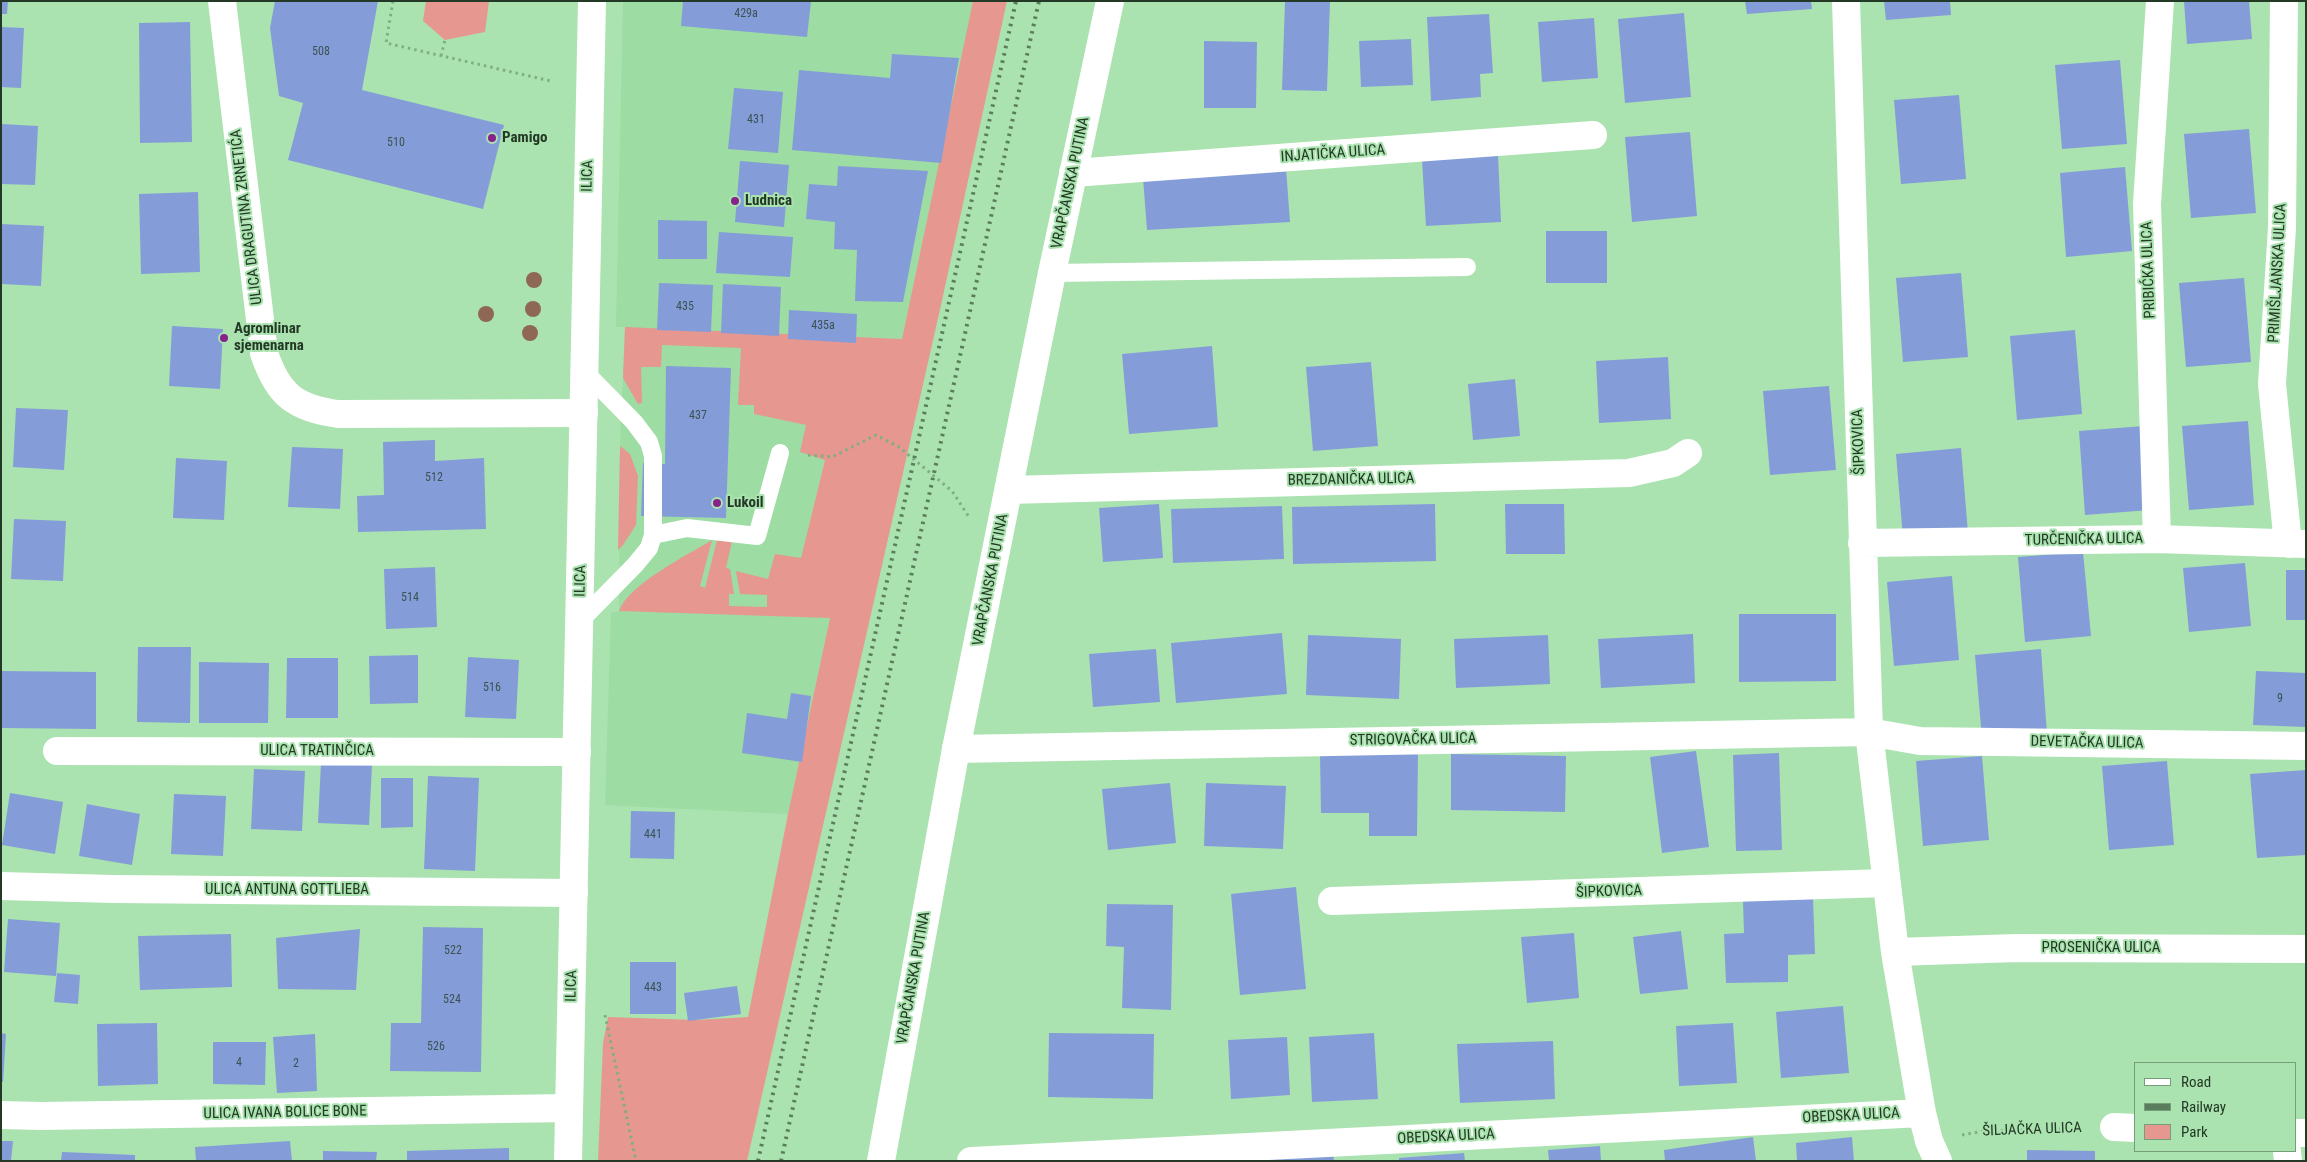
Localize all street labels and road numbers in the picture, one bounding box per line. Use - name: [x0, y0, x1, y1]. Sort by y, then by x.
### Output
- street label: VRAPČANSKA PUTINA: [1048, 115, 1094, 251]
- street label: ULICA DRAGUTINA ZRNETIĆA: [227, 128, 267, 306]
- street label: INJATIČKA ULICA: [1280, 141, 1386, 167]
- street label: ILICA: [579, 160, 597, 192]
- street label: PRIMIŠLJANSKA ULICA: [2265, 203, 2291, 343]
- street label: PRIBIĆKA ULICA: [2138, 221, 2160, 319]
- street label: ŠIPKOVICA: [1849, 409, 1869, 475]
- street label: BREZDANIČKA ULICA: [1287, 470, 1415, 490]
- street label: VRAPČANSKA PUTINA: [969, 512, 1013, 648]
- street label: TURČENIČKA ULICA: [2025, 530, 2143, 550]
- street label: ILICA: [572, 565, 590, 597]
- street label: STRIGOVAČKA ULICA: [1350, 730, 1476, 750]
- street label: DEVETAČKA ULICA: [2030, 733, 2144, 753]
- street label: ULICA TRATINČICA: [260, 742, 374, 760]
- street label: ULICA ANTUNA GOTTLIEBA: [205, 881, 369, 899]
- street label: ŠIPKOVICA: [1576, 882, 1642, 902]
- street label: VRAPČANSKA PUTINA: [893, 910, 935, 1046]
- street label: PROSENIČKA ULICA: [2042, 939, 2160, 957]
- street label: ILICA: [563, 970, 581, 1002]
- street label: ULICA IVANA BOLICE BONE: [203, 1103, 367, 1123]
- street label: OBEDSKA ULICA: [1802, 1104, 1900, 1128]
- street label: ŠILJAČKA ULICA: [1982, 1119, 2082, 1141]
- street label: OBEDSKA ULICA: [1397, 1125, 1495, 1149]

